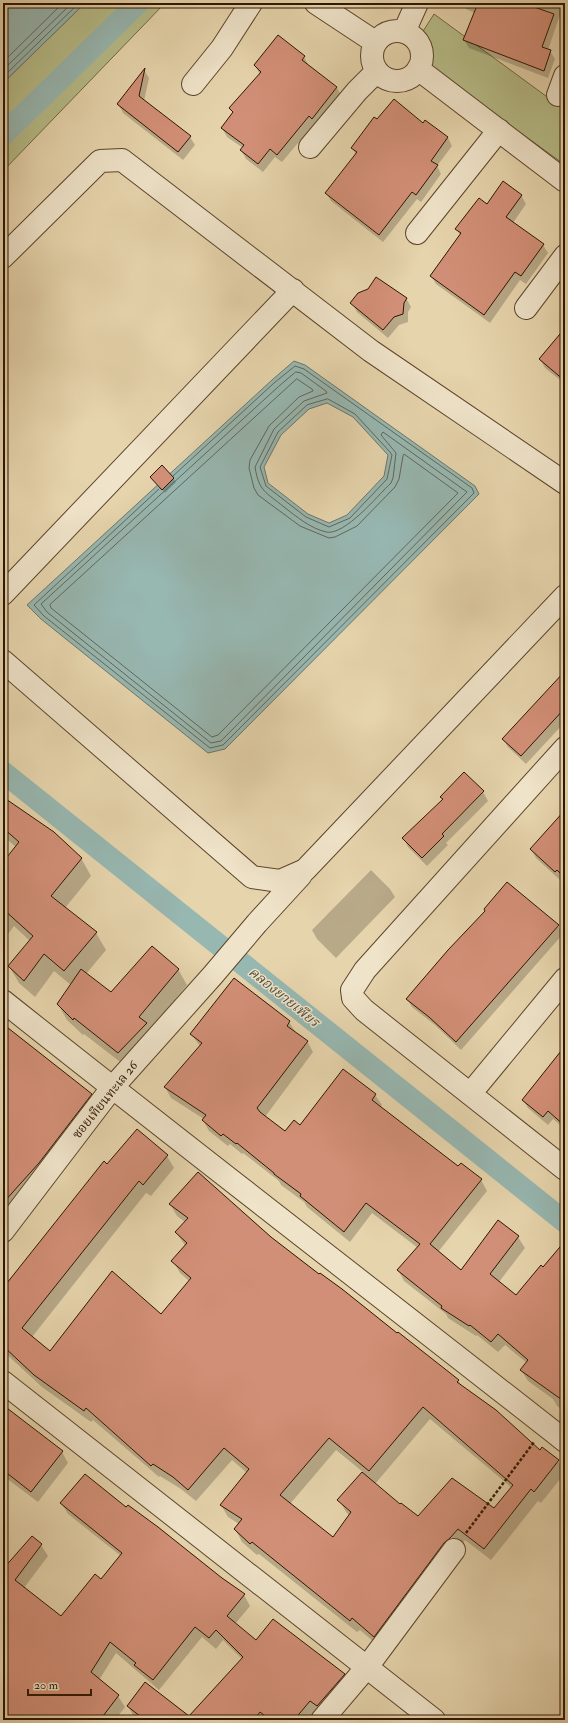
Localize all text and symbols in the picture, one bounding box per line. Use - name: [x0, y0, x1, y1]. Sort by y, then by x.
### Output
- water label: คลองยายเพียร: [245, 963, 324, 1032]
- street label: ซอยเทียนทะเล 26: [69, 1057, 142, 1142]
- scale bar: [28, 1671, 91, 1697]
- text: 20 m: [34, 1678, 59, 1693]

